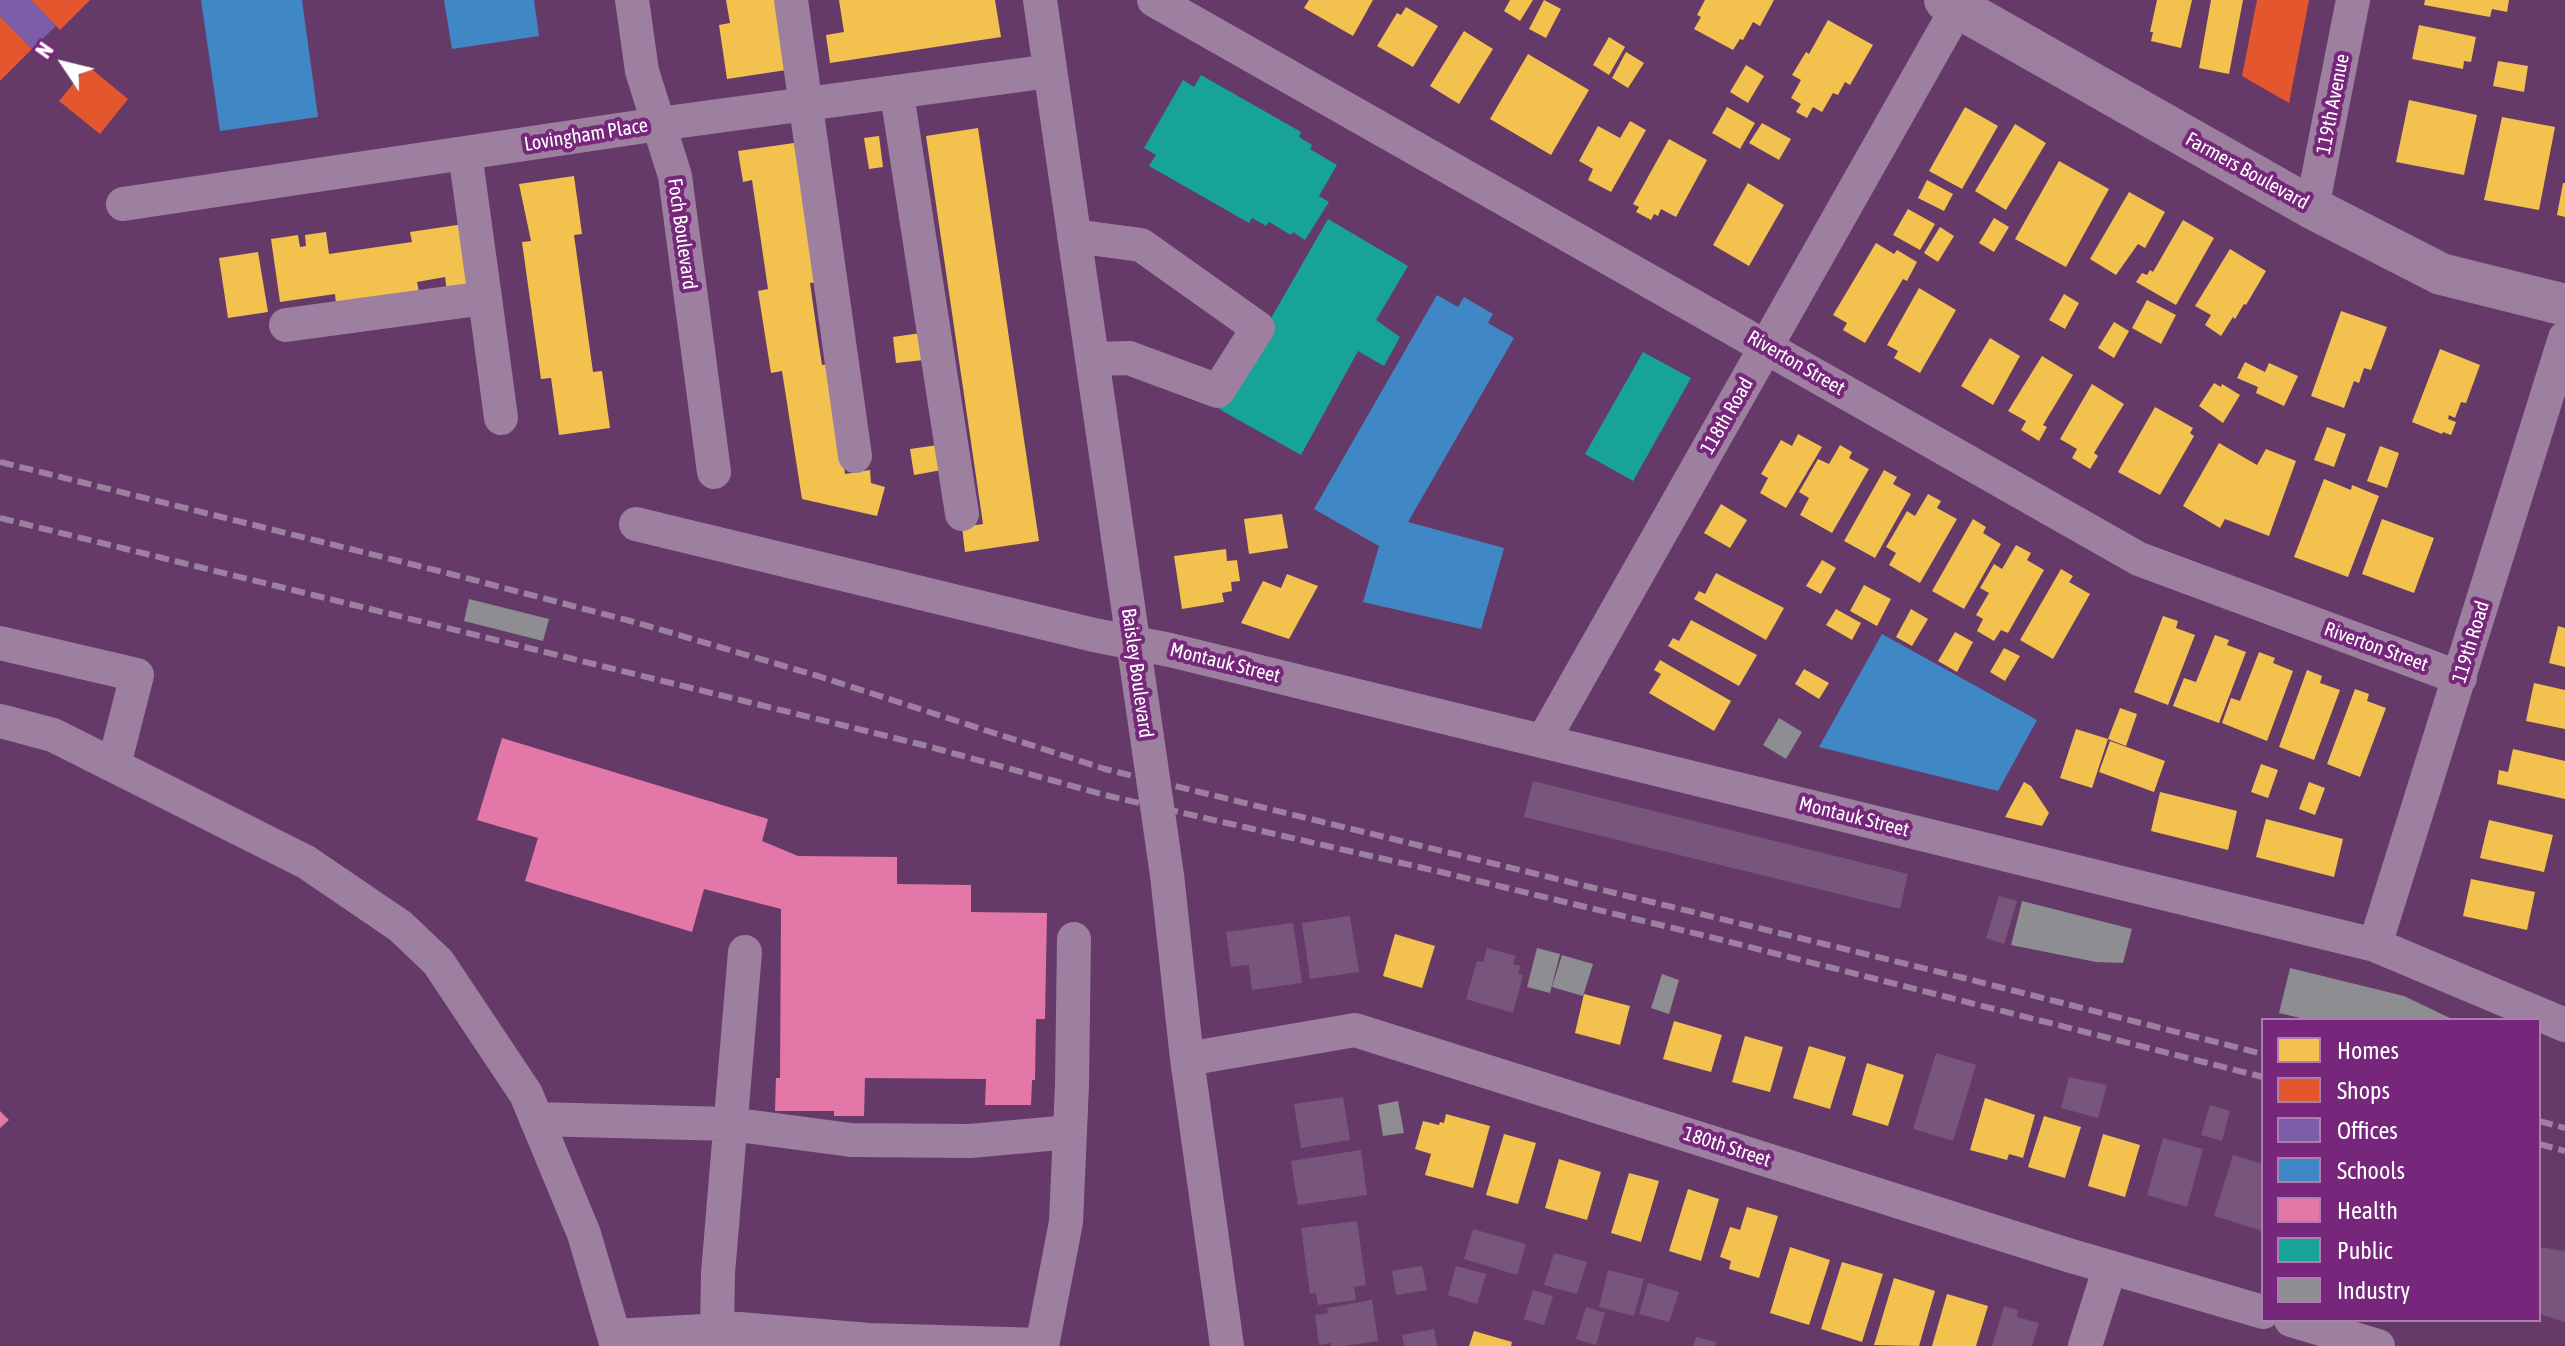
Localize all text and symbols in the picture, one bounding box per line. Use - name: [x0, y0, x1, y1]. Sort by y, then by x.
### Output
- north arrow: [24, 24, 104, 104]
- text: N: [30, 37, 59, 63]
- street label: 119th Avenue: [2312, 52, 2354, 156]
- street label: Lovingham Place: [522, 113, 650, 157]
- street label: Farmers Boulevard: [2181, 127, 2313, 215]
- street label: Foch Boulevard: [662, 177, 702, 291]
- street label: Riverton Street: [1743, 325, 1849, 401]
- street label: 118th Road: [1695, 373, 1759, 459]
- street label: 119th Road: [2447, 598, 2495, 686]
- street label: Baisley Boulevard: [1116, 607, 1158, 739]
- street label: Riverton Street: [2321, 617, 2431, 677]
- street label: Montauk Street: [1167, 638, 1283, 688]
- street label: Montauk Street: [1796, 792, 1912, 842]
- legend: [2261, 1018, 2541, 1322]
- text: Homes: [2337, 1037, 2399, 1064]
- text: Shops: [2337, 1077, 2390, 1104]
- text: Offices: [2337, 1117, 2398, 1144]
- street label: 180th Street: [1680, 1122, 1774, 1172]
- text: Schools: [2337, 1157, 2405, 1184]
- text: Health: [2337, 1197, 2398, 1224]
- text: Public: [2337, 1237, 2393, 1264]
- text: Industry: [2337, 1277, 2410, 1304]

